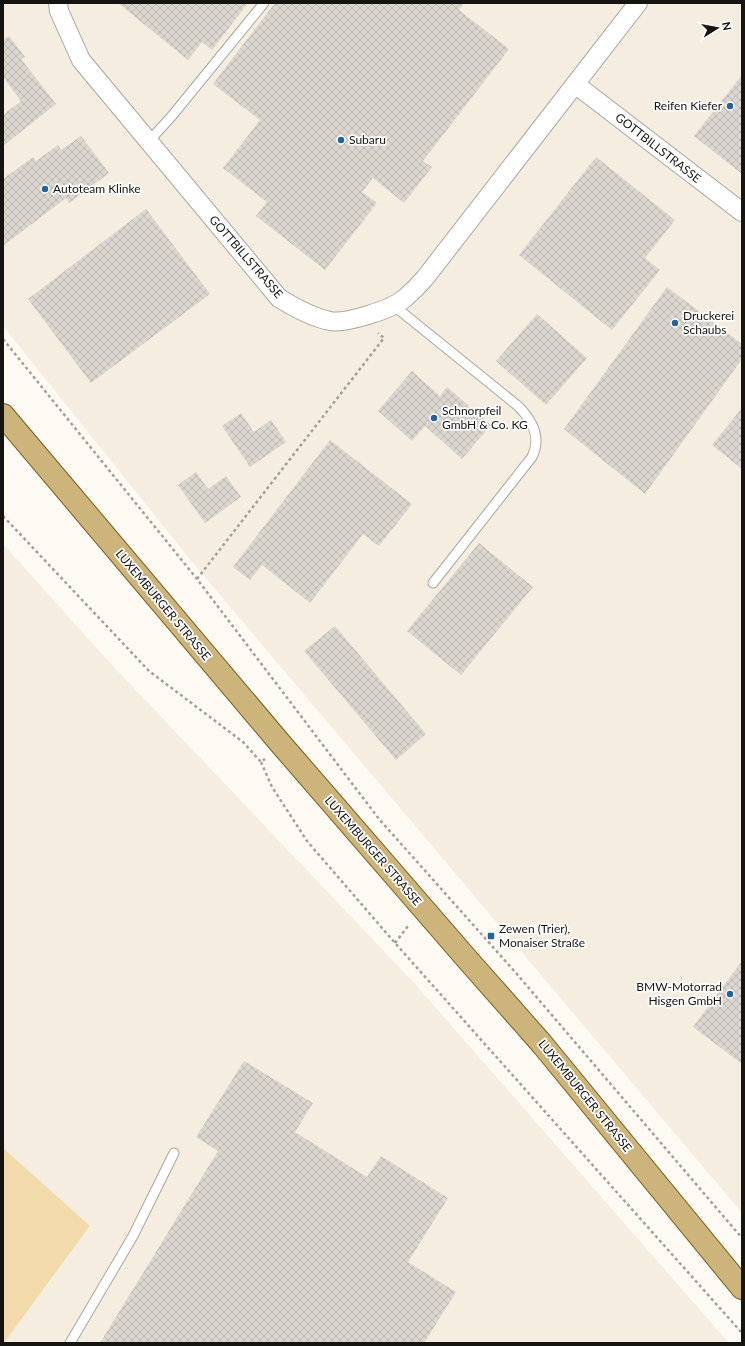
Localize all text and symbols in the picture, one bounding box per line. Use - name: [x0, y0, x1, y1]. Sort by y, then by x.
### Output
- north arrow: [697, 8, 737, 48]
- text: N: [720, 21, 734, 31]
- place label: Reifen Kiefer: [654, 98, 723, 113]
- marker: Reifen Kiefer: [725, 101, 735, 111]
- street label: GOTTBILLSTRASSE: [612, 109, 704, 186]
- place label: Subaru: [349, 132, 386, 147]
- marker: Subaru: [336, 135, 346, 145]
- place label: Autoteam Klinke: [53, 181, 141, 196]
- marker: Autoteam Klinke: [40, 184, 50, 194]
- street label: GOTTBILLSTRASSE: [206, 212, 286, 301]
- place label: Druckerei Schaubs: [683, 308, 734, 337]
- marker: Druckerei Schaubs: [670, 318, 680, 328]
- place label: Schnorpfeil GmbH & Co. KG: [442, 403, 528, 432]
- marker: Schnorpfeil GmbH & Co. KG: [429, 413, 439, 423]
- street label: LUXEMBURGER STRASSE: [113, 546, 214, 663]
- street label: LUXEMBURGER STRASSE: [322, 793, 425, 908]
- place label: Zewen (Trier), Monaiser Straße: [499, 921, 585, 950]
- marker: Zewen (Trier), Monaiser Straße: [486, 931, 496, 941]
- place label: BMW-Motorrad Hisgen GmbH: [636, 979, 722, 1008]
- marker: BMW-Motorrad Hisgen GmbH: [725, 989, 735, 999]
- street label: LUXEMBURGER STRASSE: [535, 1037, 635, 1155]

